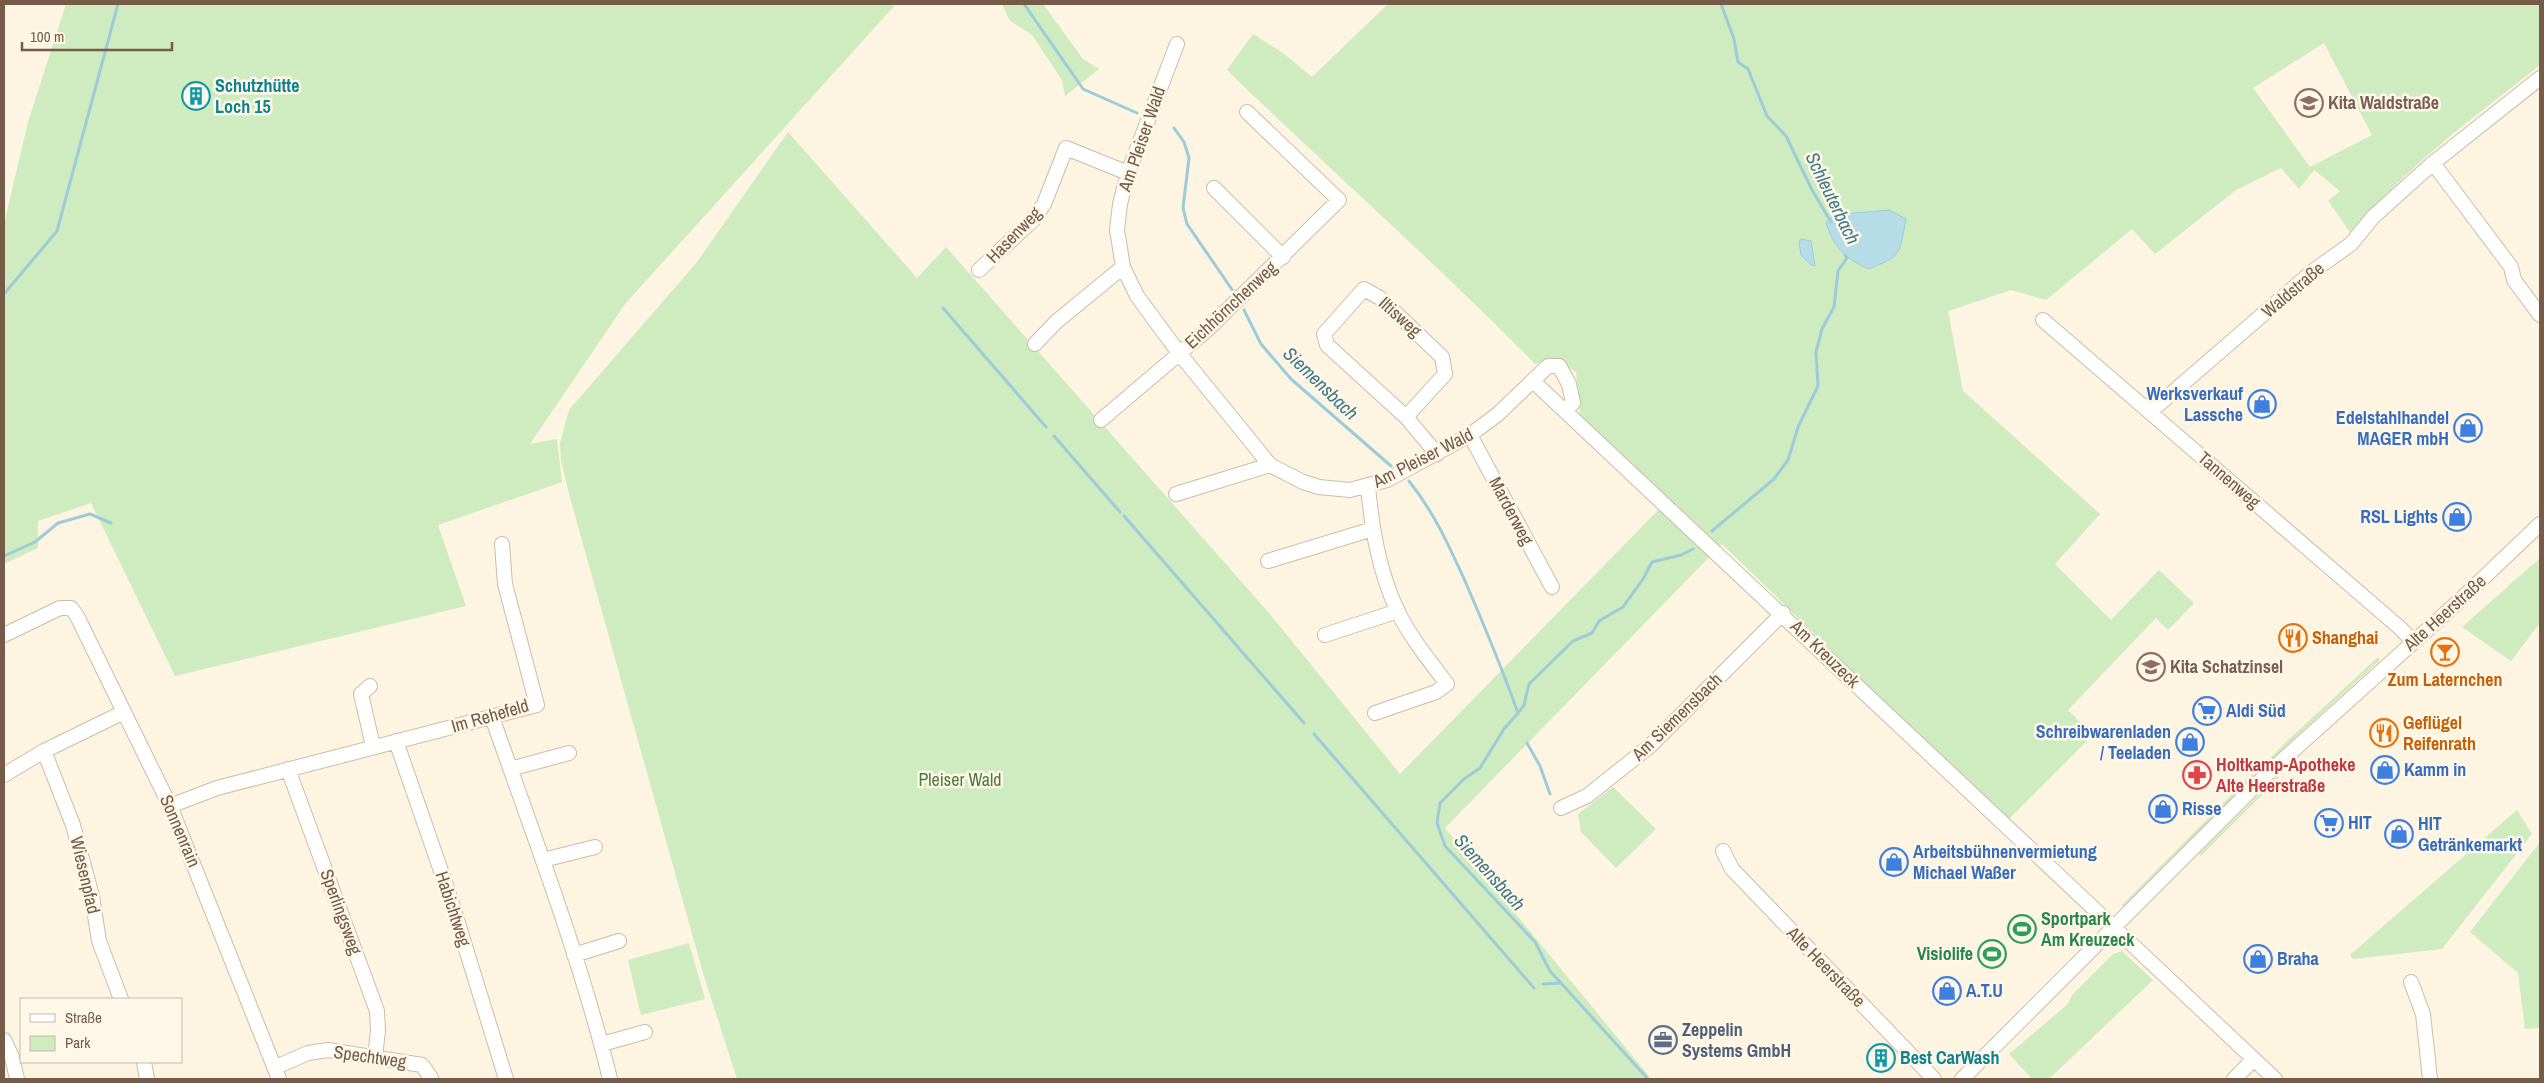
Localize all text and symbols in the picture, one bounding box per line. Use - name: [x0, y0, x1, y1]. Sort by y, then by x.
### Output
- scale bar: [22, 20, 172, 52]
- text: 100 m: [30, 26, 64, 47]
- place label: Schutzhütte Loch 15: [215, 73, 299, 119]
- building icon: Schutzhütte Loch 15: [181, 81, 211, 111]
- street label: Am Pleiser Wald: [1112, 83, 1171, 196]
- school or university icon: Kita Waldstraße: [2294, 88, 2324, 118]
- place label: Kita Waldstraße: [2328, 90, 2439, 115]
- water label: Schleuterbach: [1799, 148, 1867, 248]
- street label: Hasenweg: [980, 200, 1047, 268]
- street label: Eichhörnchenweg: [1179, 255, 1283, 354]
- street label: Waldstraße: [2256, 256, 2329, 323]
- street label: Iltisweg: [1373, 291, 1428, 343]
- water label: Siemensbach: [1278, 341, 1364, 425]
- place label: Werksverkauf Lassche: [2146, 381, 2243, 427]
- shop icon: Werksverkauf Lassche: [2247, 389, 2277, 419]
- place label: Edelstahlhandel MAGER mbH: [2336, 405, 2449, 451]
- shop icon: Edelstahlhandel MAGER mbH: [2453, 413, 2483, 443]
- street label: Am Pleiser Wald: [1367, 422, 1477, 494]
- street label: Tannenweg: [2193, 445, 2267, 514]
- street label: Marderweg: [1483, 472, 1540, 550]
- shop icon: RSL Lights: [2442, 502, 2472, 532]
- place label: RSL Lights: [2360, 504, 2438, 529]
- street label: Alte Heerstraße: [2397, 569, 2491, 657]
- street label: Am Kreuzeck: [1784, 613, 1866, 694]
- restaurant icon: Shanghai: [2278, 623, 2308, 653]
- place label: Shanghai: [2312, 625, 2378, 650]
- bar icon: Zum Laternchen: [2430, 637, 2460, 667]
- school or university icon: Kita Schatzinsel: [2136, 652, 2166, 682]
- place label: Kita Schatzinsel: [2170, 654, 2283, 679]
- street label: Am Siemensbach: [1625, 667, 1727, 767]
- place label: Zum Laternchen: [2388, 667, 2502, 692]
- street label: Im Rehefeld: [448, 693, 532, 739]
- supermarket icon: Aldi Süd: [2192, 696, 2222, 726]
- place label: Aldi Süd: [2226, 698, 2286, 723]
- place label: Geflügel Reifenrath: [2403, 710, 2476, 756]
- restaurant icon: Geflügel Reifenrath: [2369, 718, 2399, 748]
- place label: Schreibwarenladen / Teeladen: [2036, 719, 2171, 765]
- shop icon: Schreibwarenladen / Teeladen: [2175, 727, 2205, 757]
- place label: Holtkamp-Apotheke Alte Heerstraße: [2216, 752, 2355, 798]
- shop icon: Kamm in: [2370, 755, 2400, 785]
- place label: Kamm in: [2404, 757, 2466, 782]
- pharmacy icon: Holtkamp-Apotheke Alte Heerstraße: [2182, 760, 2212, 790]
- park label: Pleiser Wald: [918, 767, 1002, 792]
- street label: Sonnenrain: [154, 791, 207, 871]
- shop icon: Risse: [2148, 794, 2178, 824]
- place label: Risse: [2182, 796, 2221, 821]
- supermarket icon: HIT: [2314, 808, 2344, 838]
- place label: HIT: [2348, 810, 2372, 835]
- place label: HIT Getränkemarkt: [2418, 811, 2522, 857]
- shop icon: HIT Getränkemarkt: [2384, 819, 2414, 849]
- water label: Siemensbach: [1448, 828, 1532, 916]
- street label: Wiesenpfad: [64, 834, 107, 916]
- place label: Arbeitsbühnenvermietung Michael Waßer: [1913, 839, 2097, 885]
- shop icon: Arbeitsbühnenvermietung Michael Waßer: [1879, 847, 1909, 877]
- street label: Sperlingsweg: [314, 866, 369, 959]
- street label: Habichtweg: [430, 868, 478, 951]
- place label: Sportpark Am Kreuzeck: [2041, 906, 2135, 952]
- sports icon: Sportpark Am Kreuzeck: [2007, 914, 2037, 944]
- street label: Alte Heerstraße: [1781, 920, 1871, 1013]
- sports icon: Visiolife: [1977, 939, 2007, 969]
- place label: Visiolife: [1917, 941, 1973, 966]
- shop icon: Braha: [2243, 944, 2273, 974]
- place label: Braha: [2277, 946, 2320, 971]
- shop icon: A.T.U: [1932, 976, 1962, 1006]
- place label: A.T.U: [1966, 978, 2003, 1003]
- legend: [20, 998, 182, 1063]
- text: Straße: [65, 1007, 102, 1028]
- place label: Zeppelin Systems GmbH: [1682, 1017, 1791, 1063]
- office icon: Zeppelin Systems GmbH: [1648, 1025, 1678, 1055]
- text: Park: [65, 1032, 91, 1053]
- street label: Spechtweg: [332, 1039, 409, 1074]
- building icon: Best CarWash: [1866, 1043, 1896, 1073]
- place label: Best CarWash: [1900, 1045, 2000, 1070]

